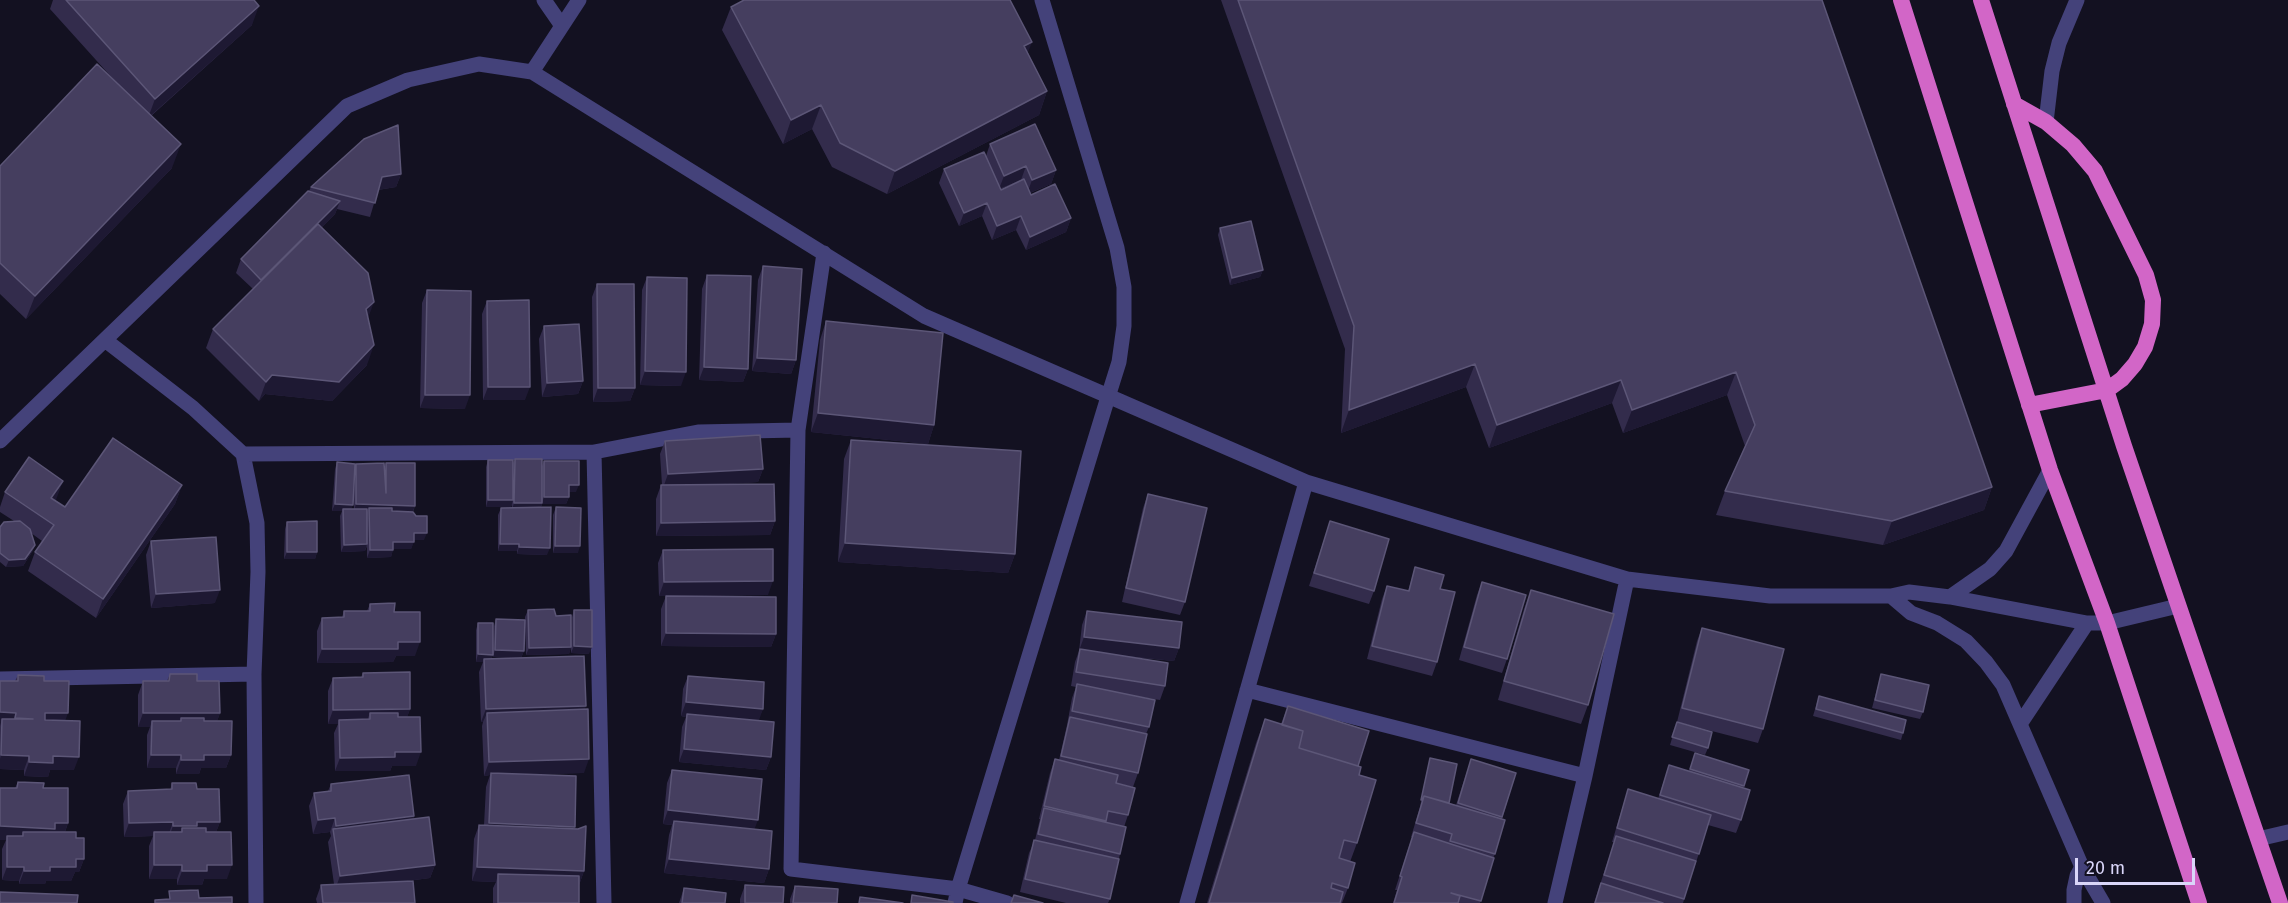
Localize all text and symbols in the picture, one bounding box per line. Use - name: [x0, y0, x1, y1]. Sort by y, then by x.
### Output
- scale bar: [2078, 846, 2198, 884]
- text: 20 m: [2086, 857, 2125, 879]

